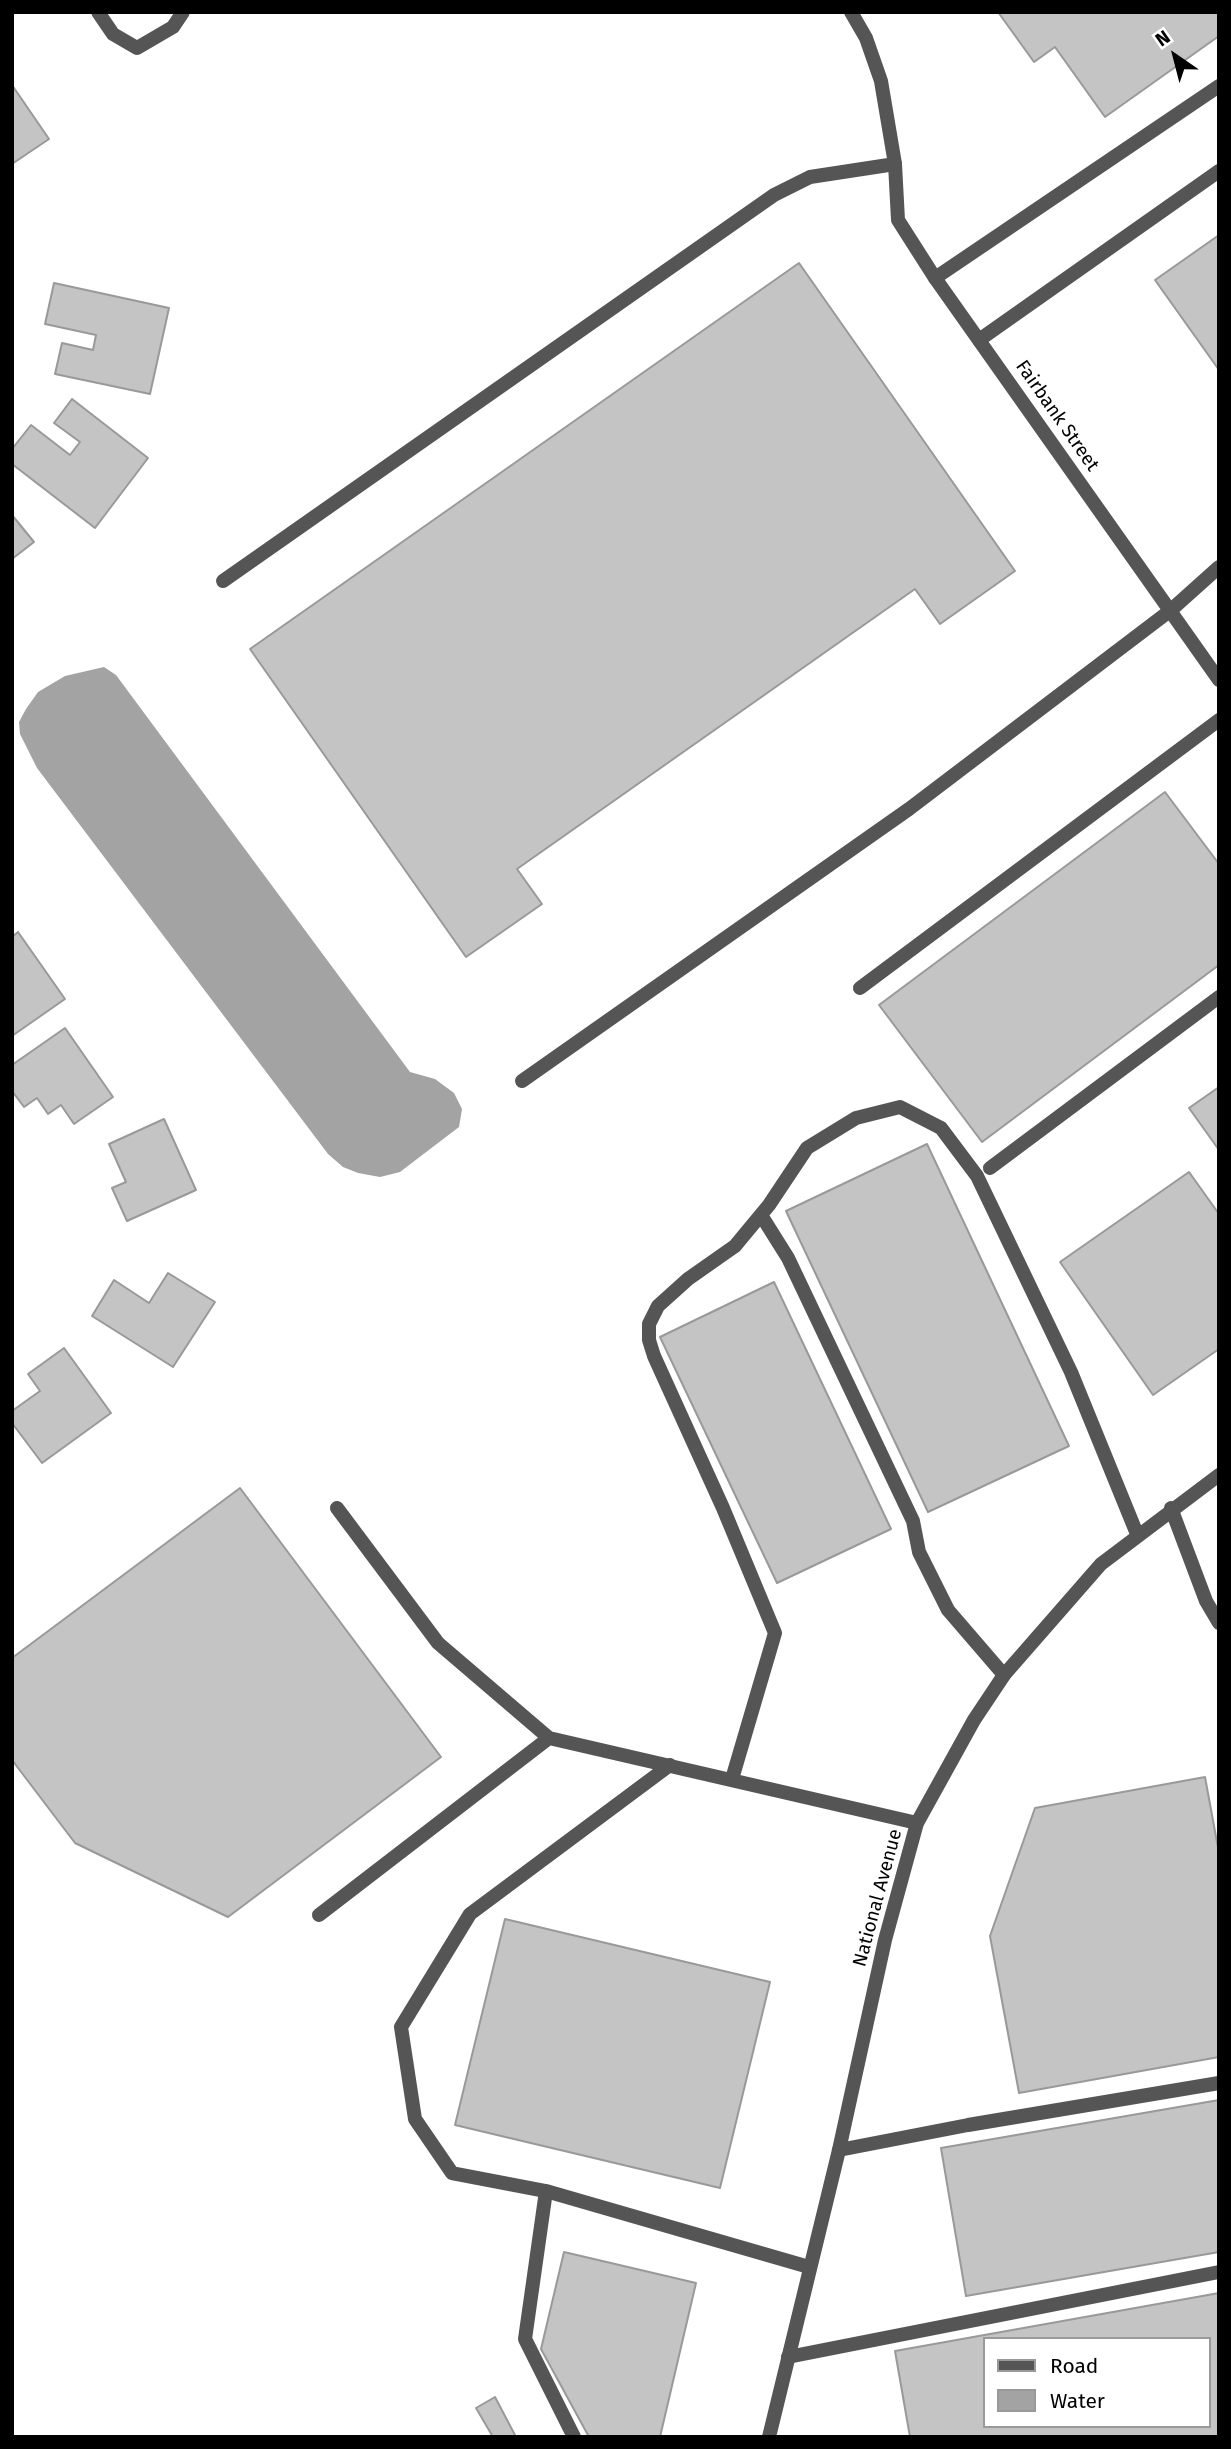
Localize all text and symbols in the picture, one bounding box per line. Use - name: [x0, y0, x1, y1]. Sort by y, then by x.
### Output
- north arrow: [1140, 21, 1210, 91]
- text: N: [1151, 25, 1174, 51]
- street label: Fairbank Street: [1010, 356, 1104, 476]
- street label: National Avenue: [849, 1827, 907, 1969]
- legend: [982, 2337, 1210, 2428]
- text: Road: [1050, 2353, 1098, 2379]
- text: Water: [1050, 2388, 1105, 2414]

